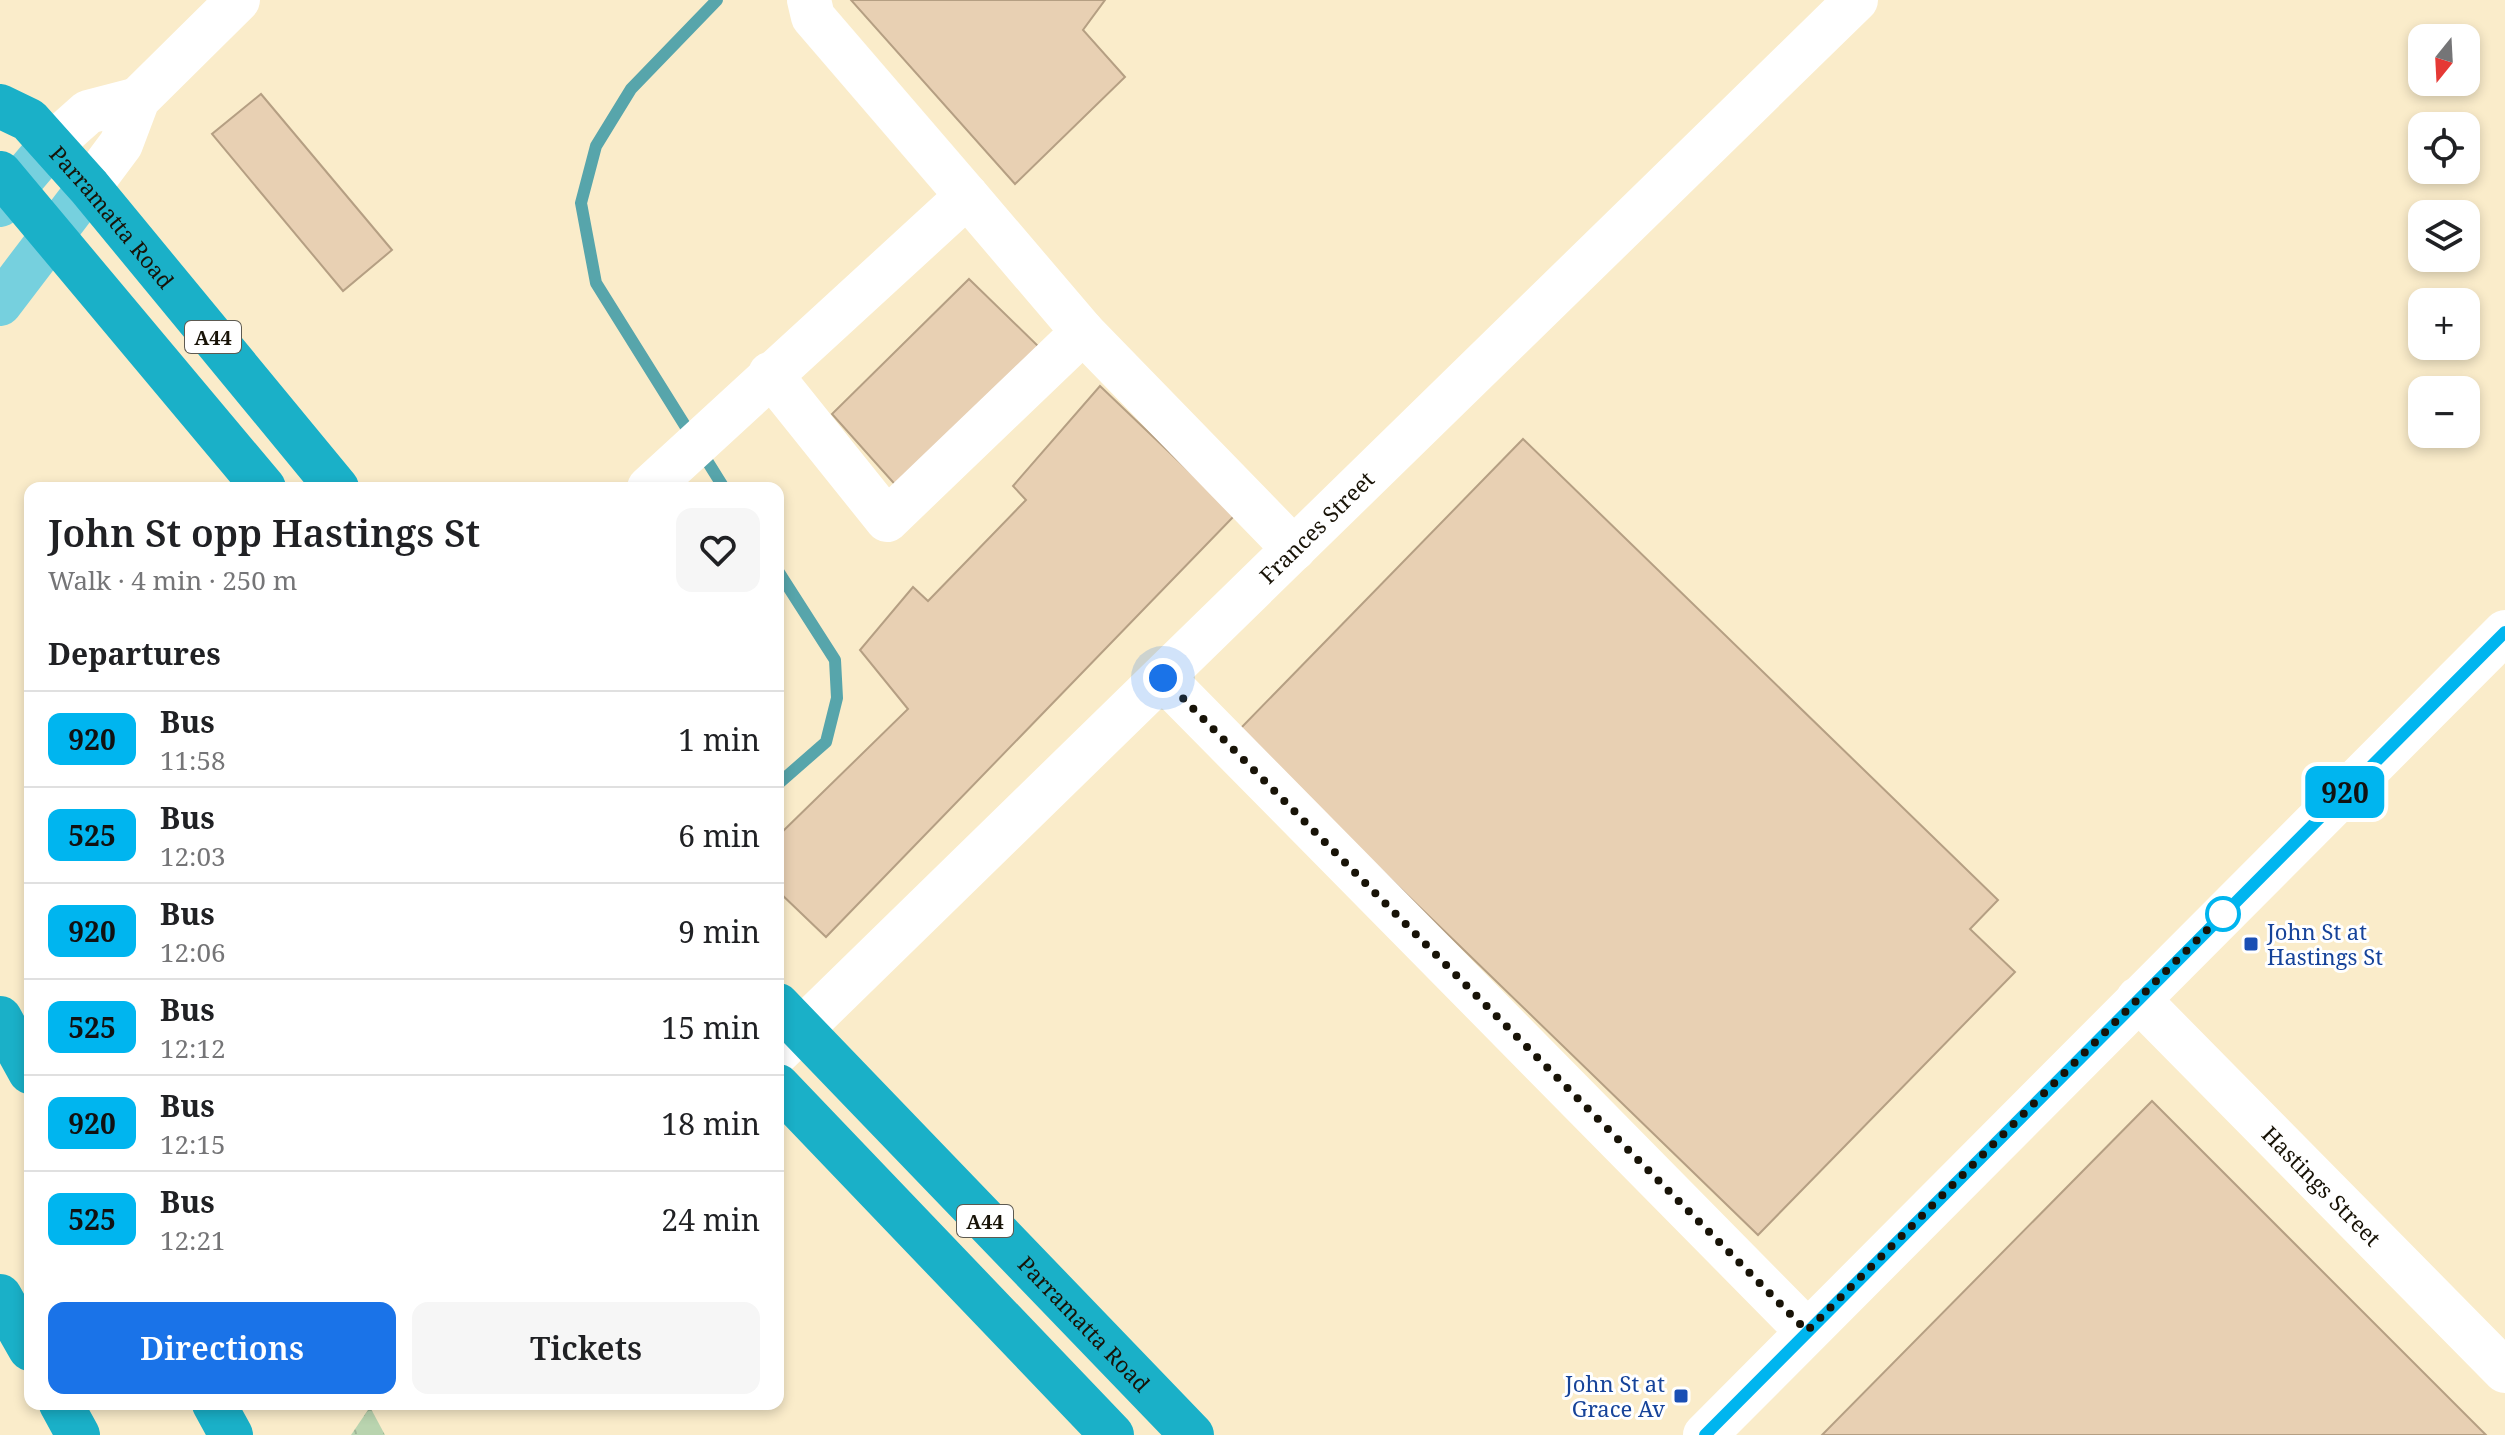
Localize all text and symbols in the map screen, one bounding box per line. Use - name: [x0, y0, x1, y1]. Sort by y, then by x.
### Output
- north arrow: [2408, 24, 2480, 96]
- map controls: [2408, 24, 2480, 448]
- button: locate: [2408, 112, 2480, 184]
- street label: Parramatta Road: [44, 139, 182, 295]
- button: layers: [2408, 200, 2480, 272]
- button: +: [2408, 288, 2480, 360]
- road number: A44: [185, 321, 241, 353]
- button: −: [2408, 376, 2480, 448]
- street label: Frances Street: [1252, 464, 1380, 590]
- text: John St opp Hastings St: [48, 506, 480, 558]
- button: heart: [676, 508, 760, 592]
- text: Walk · 4 min · 250 m: [48, 562, 297, 598]
- text: Departures: [48, 633, 221, 674]
- your location: [1143, 658, 1183, 698]
- text: Bus: [160, 701, 215, 742]
- text: 1 min: [678, 719, 760, 760]
- text: 920: [68, 720, 116, 758]
- text: 11:58: [160, 742, 226, 778]
- line badge: 920: [2299, 766, 2391, 818]
- text: 920: [2321, 773, 2369, 811]
- text: Bus: [160, 797, 215, 838]
- text: 6 min: [678, 815, 760, 856]
- text: 525: [68, 816, 116, 854]
- text: 12:03: [160, 838, 226, 874]
- text: Bus: [160, 893, 215, 934]
- unlabelled marker: [2206, 897, 2240, 931]
- text: 9 min: [678, 911, 760, 952]
- text: 920: [68, 912, 116, 950]
- place label: John St at Hastings St: [2266, 916, 2383, 971]
- text: 12:06: [160, 934, 226, 970]
- marker: John St at Hastings St: [2242, 935, 2260, 953]
- text: Bus: [160, 989, 215, 1030]
- text: 15 min: [661, 1007, 760, 1048]
- text: 525: [68, 1008, 116, 1046]
- text: 12:12: [160, 1030, 226, 1066]
- text: Bus: [160, 1085, 215, 1126]
- text: 18 min: [661, 1103, 760, 1144]
- text: 920: [68, 1104, 116, 1142]
- street label: Hastings Street: [2256, 1119, 2388, 1252]
- text: 12:15: [160, 1126, 226, 1162]
- text: Bus: [160, 1181, 215, 1222]
- text: 24 min: [661, 1199, 760, 1240]
- text: 525: [68, 1200, 116, 1238]
- road number: A44: [957, 1205, 1013, 1237]
- text: 12:21: [160, 1222, 226, 1258]
- street label: Parramatta Road: [1012, 1249, 1158, 1398]
- button: Directions: [48, 1302, 396, 1394]
- button: Tickets: [412, 1302, 760, 1394]
- place label: John St at Grace Av: [1564, 1368, 1665, 1423]
- marker: John St at Grace Av: [1672, 1387, 1690, 1405]

